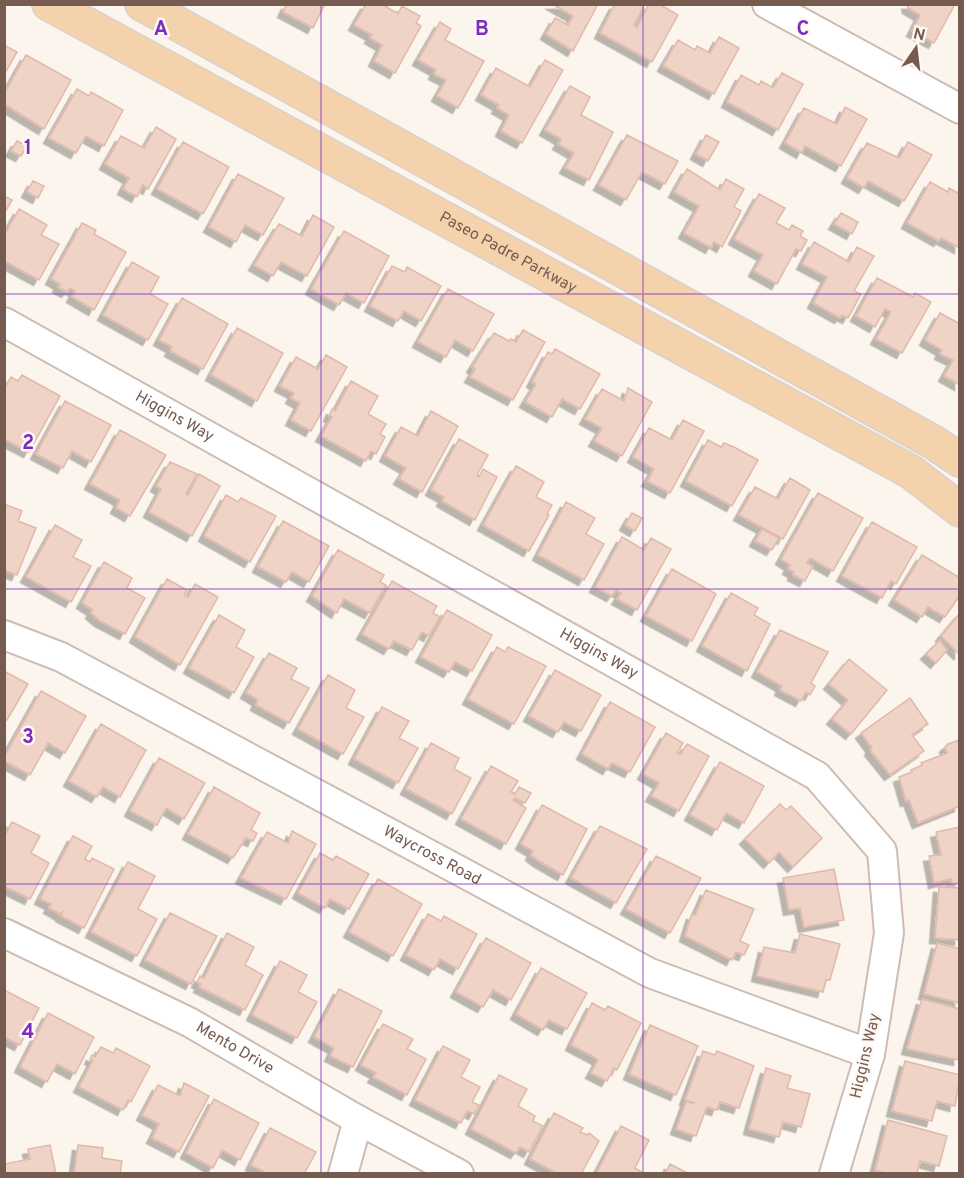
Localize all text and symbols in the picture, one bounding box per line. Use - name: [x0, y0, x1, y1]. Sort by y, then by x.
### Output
- text: A: [154, 17, 168, 43]
- text: B: [475, 17, 489, 43]
- text: C: [797, 17, 809, 43]
- north arrow: [886, 18, 946, 78]
- text: N: [911, 24, 927, 46]
- text: 1: [24, 136, 32, 162]
- street label: Paseo Padre Parkway: [435, 208, 580, 299]
- street label: Higgins Way: [131, 387, 217, 447]
- text: 2: [22, 431, 34, 457]
- street label: Higgins Way: [556, 624, 642, 684]
- text: 3: [22, 725, 34, 751]
- street label: Waycross Road: [379, 822, 484, 890]
- street label: Higgins Way: [846, 1011, 886, 1101]
- street label: Mento Drive: [192, 1018, 277, 1079]
- text: 4: [22, 1020, 34, 1046]

